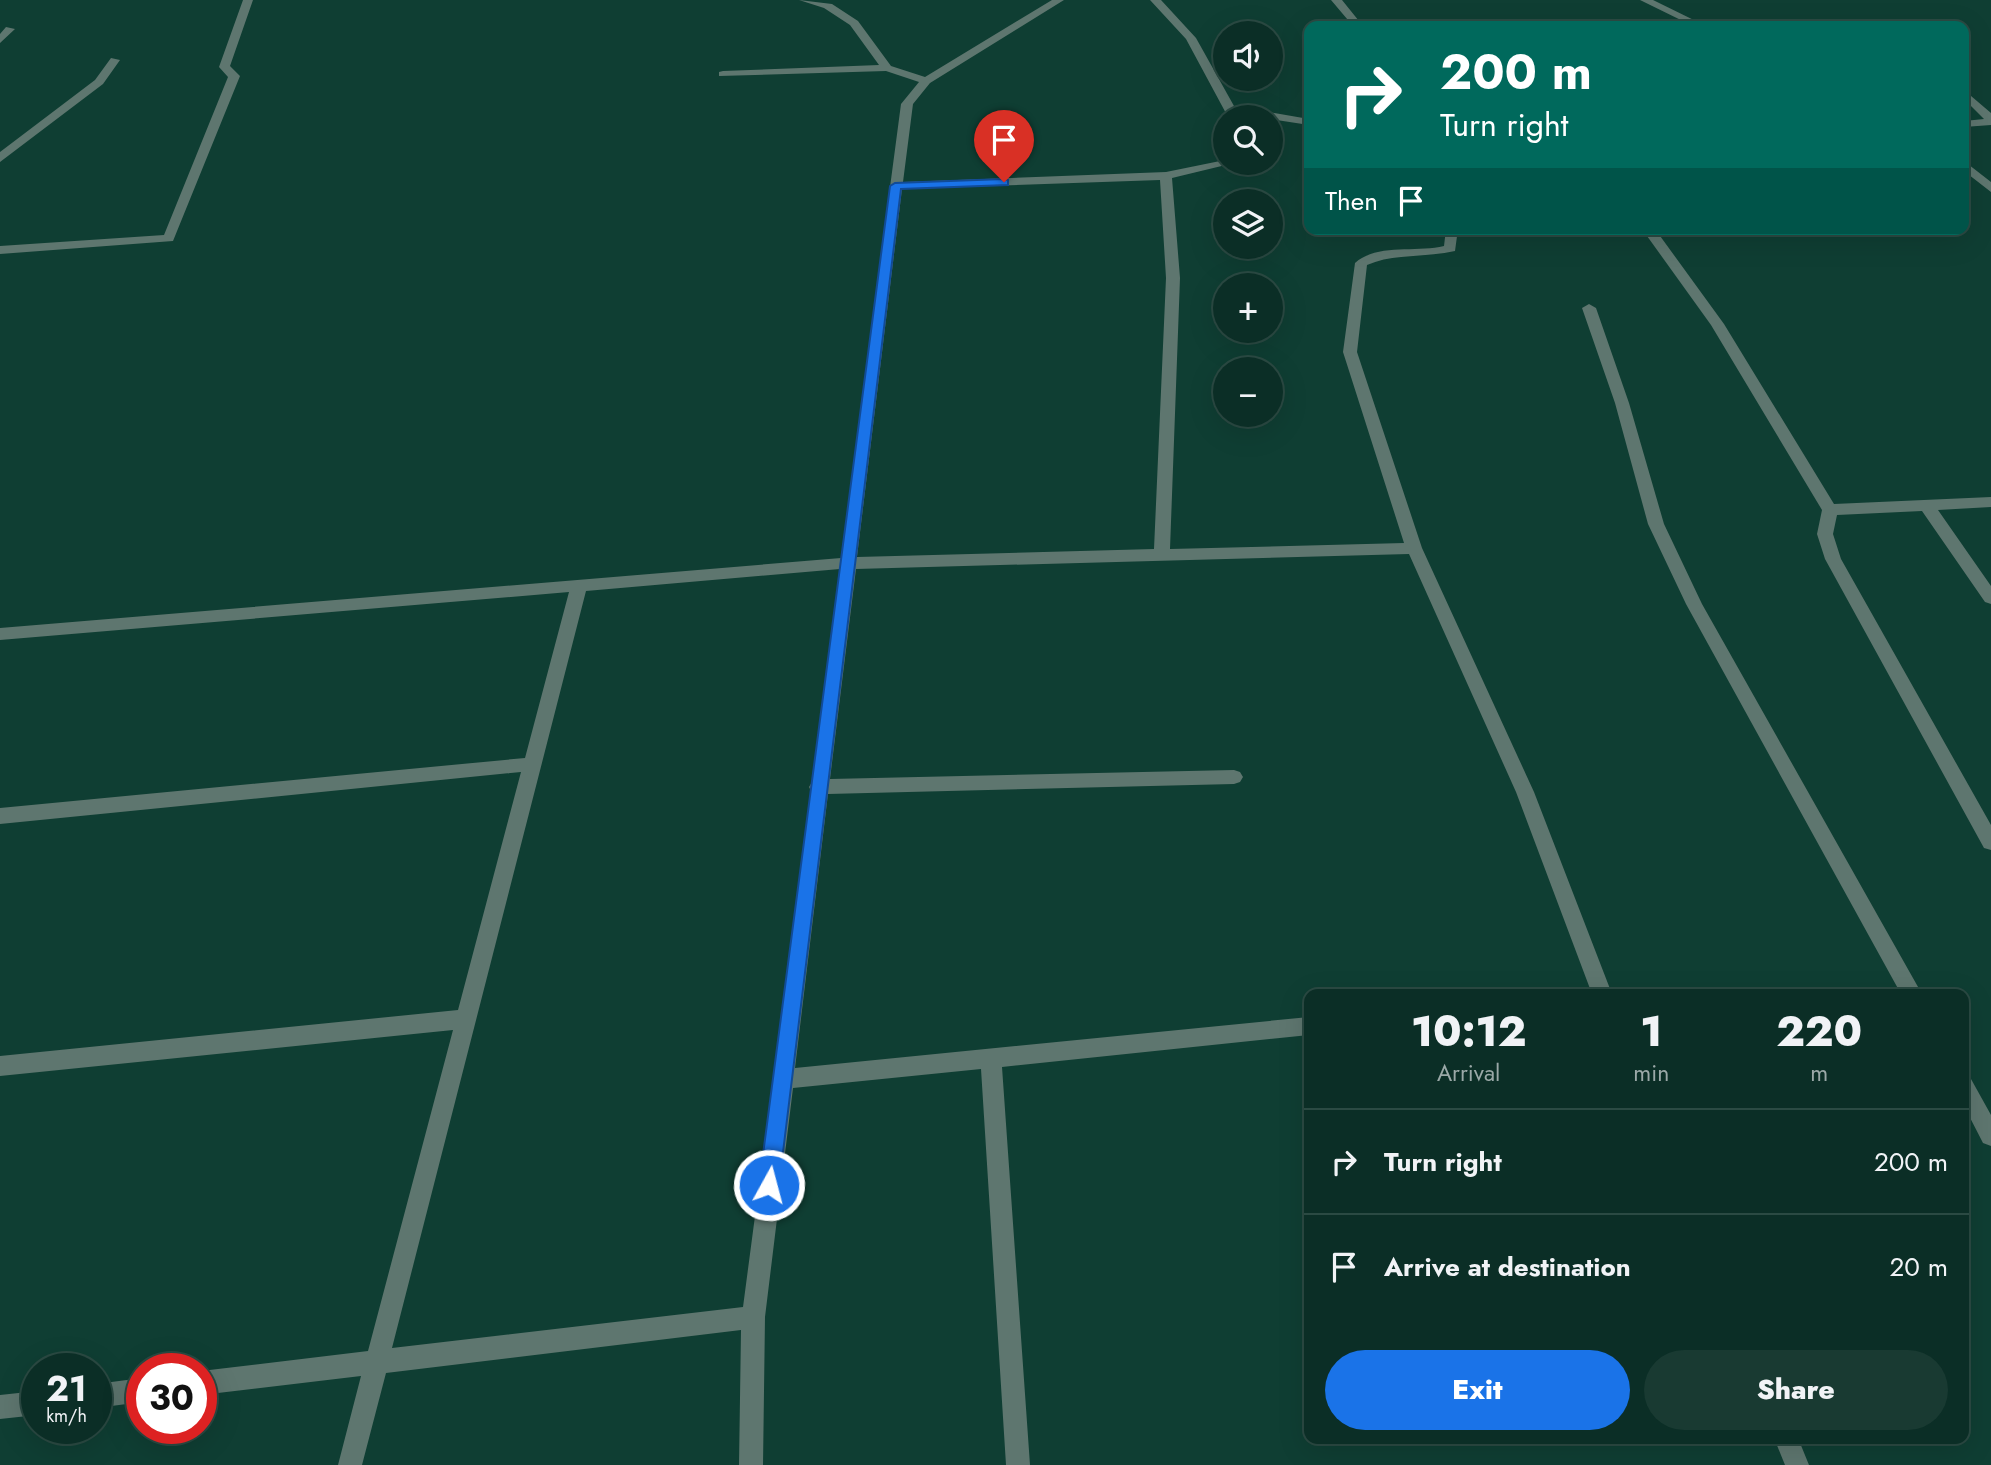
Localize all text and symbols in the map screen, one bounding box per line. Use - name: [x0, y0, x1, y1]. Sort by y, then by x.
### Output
- map controls: [1213, 21, 1283, 427]
- button: sound: [1213, 21, 1283, 91]
- text: 200 m: [1440, 37, 1592, 107]
- icon: right: [1325, 49, 1416, 140]
- text: Turn right: [1440, 102, 1569, 148]
- button: search: [1213, 105, 1283, 175]
- pin: [974, 110, 1034, 182]
- icon: arrive: [985, 121, 1023, 159]
- text: Then: [1325, 182, 1378, 220]
- icon: arrive: [1392, 182, 1430, 220]
- button: layers: [1213, 189, 1283, 259]
- button: +: [1213, 273, 1283, 343]
- button: −: [1213, 357, 1283, 427]
- text: 10:12: [1411, 1001, 1526, 1062]
- text: 1: [1640, 1001, 1662, 1062]
- text: 220: [1776, 1001, 1862, 1062]
- text: Arrival: [1437, 1056, 1500, 1090]
- text: min: [1633, 1056, 1669, 1090]
- text: m: [1810, 1056, 1828, 1090]
- icon: right: [1325, 1143, 1363, 1181]
- text: Turn right: [1384, 1143, 1502, 1181]
- text: 200 m: [1874, 1143, 1948, 1181]
- position arrow: [732, 1148, 806, 1222]
- icon: arrive: [1325, 1248, 1363, 1286]
- text: Arrive at destination: [1384, 1248, 1631, 1286]
- text: 20 m: [1890, 1248, 1948, 1286]
- button: Exit: [1325, 1350, 1630, 1430]
- button: Share: [1644, 1350, 1948, 1430]
- speed limit sign: 30: [126, 1353, 217, 1444]
- text: 21: [46, 1364, 87, 1414]
- text: km/h: [46, 1403, 87, 1429]

